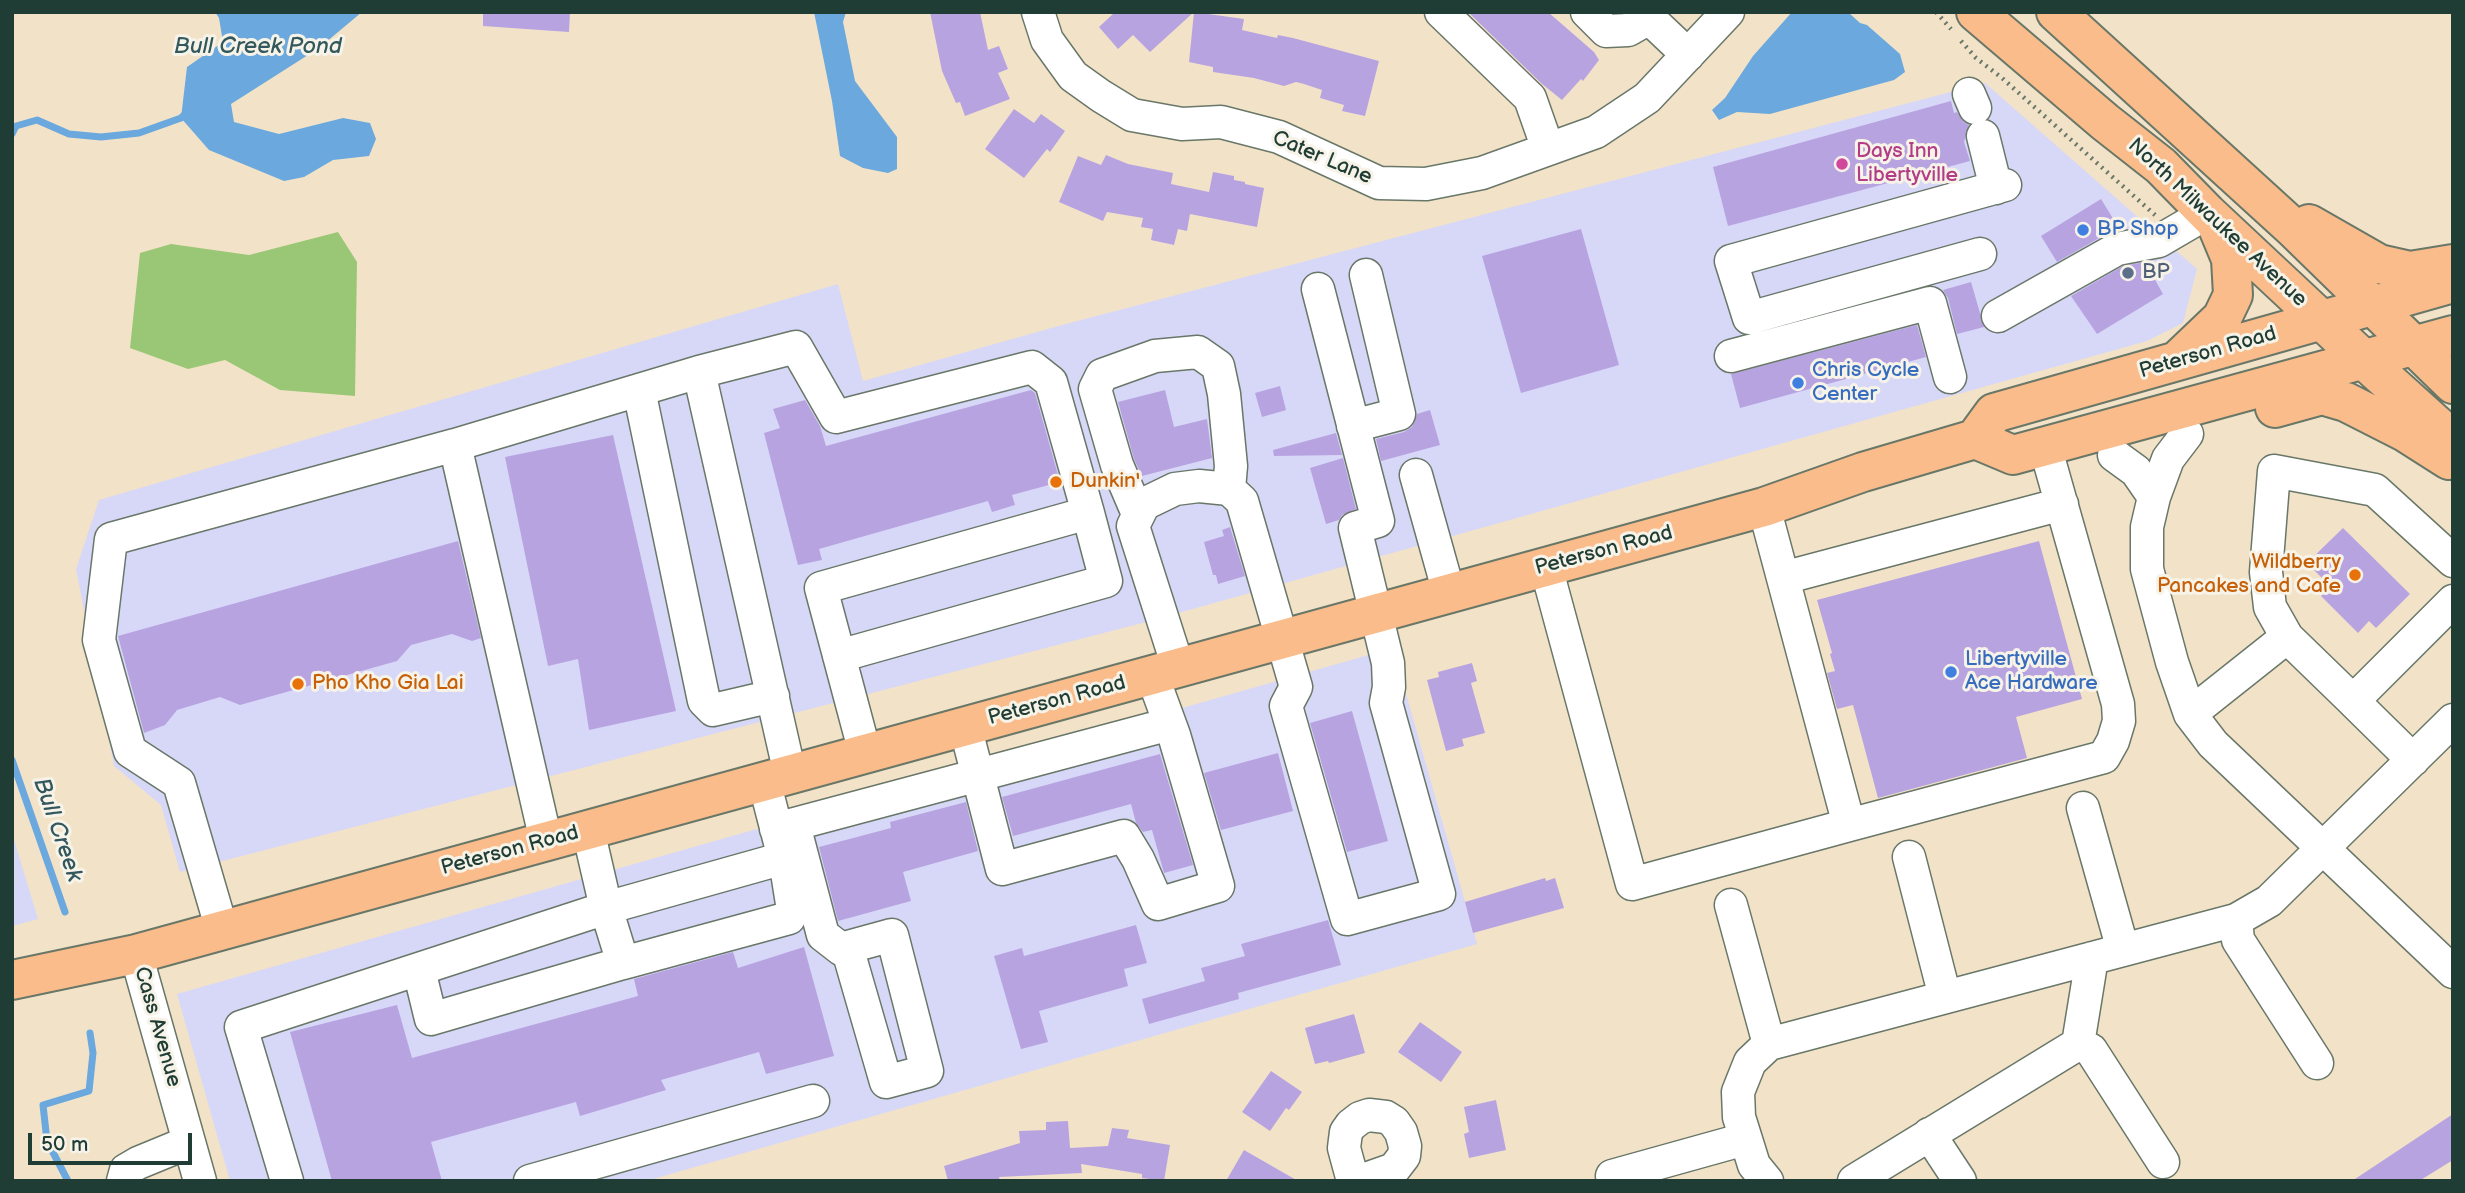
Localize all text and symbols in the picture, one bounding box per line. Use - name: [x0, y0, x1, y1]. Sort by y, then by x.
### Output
- water label: Bull Creek Pond: [174, 33, 342, 61]
- street label: Cater Lane: [1268, 126, 1376, 190]
- street label: North Milwaukee Avenue: [2122, 133, 2312, 313]
- place label: Days Inn Libertyville: [1856, 139, 1958, 189]
- marker: Days Inn Libertyville: [1834, 156, 1850, 172]
- place label: BP Shop: [2097, 217, 2179, 243]
- marker: BP Shop: [2075, 222, 2091, 238]
- place label: BP: [2142, 260, 2170, 286]
- marker: BP: [2120, 265, 2136, 281]
- street label: Peterson Road: [2137, 321, 2279, 385]
- place label: Chris Cycle Center: [1812, 358, 1919, 408]
- marker: Chris Cycle Center: [1790, 375, 1806, 391]
- place label: Dunkin': [1070, 469, 1140, 495]
- marker: Dunkin': [1048, 474, 1064, 490]
- street label: Peterson Road: [1533, 521, 1675, 581]
- place label: Wildberry Pancakes and Cafe: [2157, 550, 2341, 600]
- marker: Wildberry Pancakes and Cafe: [2347, 567, 2363, 583]
- place label: Libertyville Ace Hardware: [1965, 647, 2098, 697]
- marker: Libertyville Ace Hardware: [1943, 664, 1959, 680]
- place label: Pho Kho Gia Lai: [312, 671, 464, 697]
- street label: Peterson Road: [986, 671, 1128, 731]
- marker: Pho Kho Gia Lai: [290, 676, 306, 692]
- water label: Bull Creek: [26, 775, 88, 885]
- street label: Peterson Road: [439, 821, 581, 881]
- street label: Cass Avenue: [128, 964, 186, 1090]
- scale bar: [32, 1120, 196, 1164]
- text: 50 m: [41, 1132, 88, 1157]

